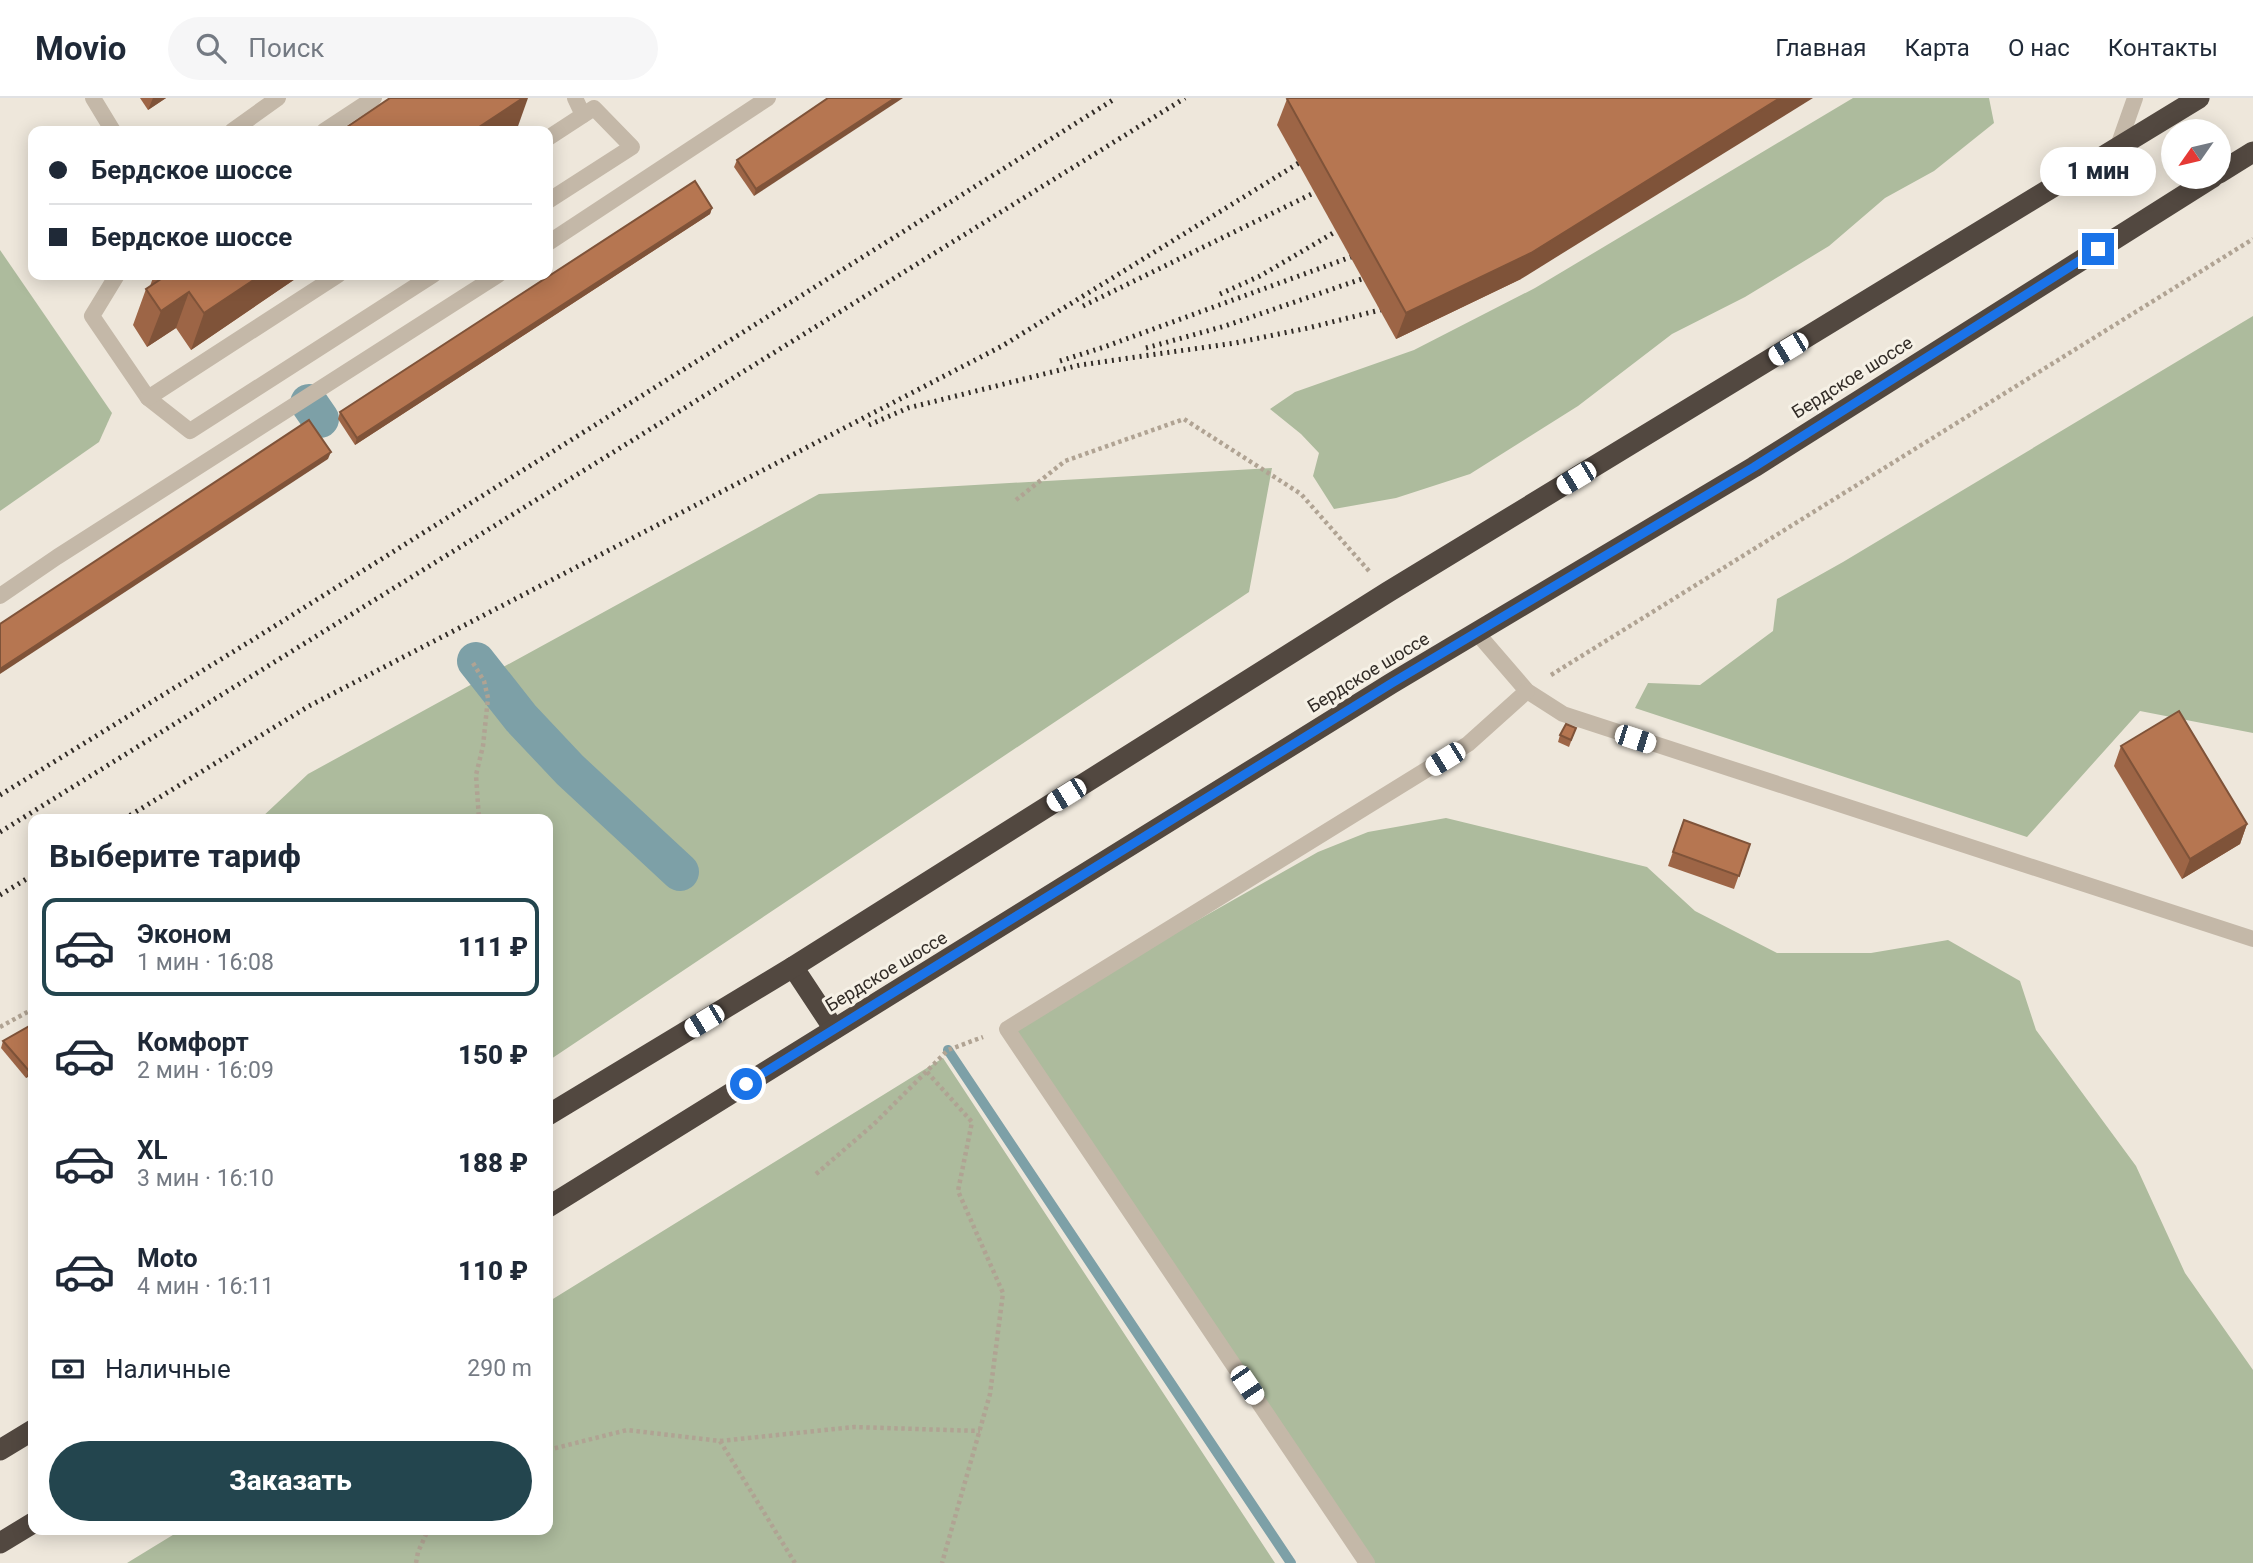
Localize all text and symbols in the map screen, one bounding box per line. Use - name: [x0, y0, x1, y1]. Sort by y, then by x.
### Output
- search box: [168, 17, 658, 80]
- text: Movio: [35, 29, 126, 68]
- icon: search: [192, 29, 230, 67]
- text: Поиск: [248, 33, 324, 63]
- text: Главная: [1775, 34, 1866, 62]
- text: Карта: [1904, 34, 1970, 62]
- text: О нас: [2008, 34, 2070, 62]
- text: Контакты: [2108, 34, 2218, 62]
- north arrow: [2161, 119, 2231, 189]
- map controls: [2161, 119, 2231, 189]
- callout: 1 мин: [2040, 148, 2156, 197]
- text: Бердское шоссе: [91, 155, 292, 185]
- text: 1 мин: [2067, 158, 2129, 185]
- text: Бердское шоссе: [91, 222, 292, 252]
- route end: [2082, 233, 2114, 265]
- car: [1765, 329, 1812, 369]
- street label: Бердское шоссе: [1788, 331, 1916, 423]
- car: [1553, 458, 1600, 498]
- street label: Бердское шоссе: [1303, 627, 1433, 717]
- car: [1612, 723, 1659, 755]
- car: [1422, 739, 1469, 779]
- car: [1043, 775, 1090, 815]
- text: Выберите тариф: [49, 837, 301, 875]
- icon: car: [53, 916, 116, 979]
- text: Эконом: [137, 919, 232, 949]
- street label: Бердское шоссе: [821, 926, 951, 1016]
- text: 111 ₽: [458, 932, 528, 962]
- text: 1 мин · 16:08: [137, 949, 274, 976]
- car: [681, 1001, 728, 1041]
- icon: car: [53, 1024, 116, 1087]
- text: Комфорт: [137, 1027, 249, 1057]
- text: 150 ₽: [458, 1040, 528, 1070]
- text: 2 мин · 16:09: [137, 1057, 274, 1084]
- route start: [730, 1068, 762, 1100]
- icon: car: [53, 1132, 116, 1195]
- text: XL: [137, 1135, 168, 1165]
- text: 188 ₽: [458, 1148, 528, 1178]
- text: 3 мин · 16:10: [137, 1165, 274, 1192]
- icon: car: [53, 1240, 116, 1303]
- text: Moto: [137, 1243, 198, 1273]
- text: 110 ₽: [458, 1256, 528, 1286]
- text: 4 мин · 16:11: [137, 1273, 274, 1300]
- icon: cash: [49, 1350, 87, 1388]
- text: Наличные: [105, 1354, 231, 1384]
- text: 290 m: [467, 1355, 532, 1382]
- car: [1227, 1362, 1268, 1408]
- button: Заказать: [49, 1441, 532, 1521]

